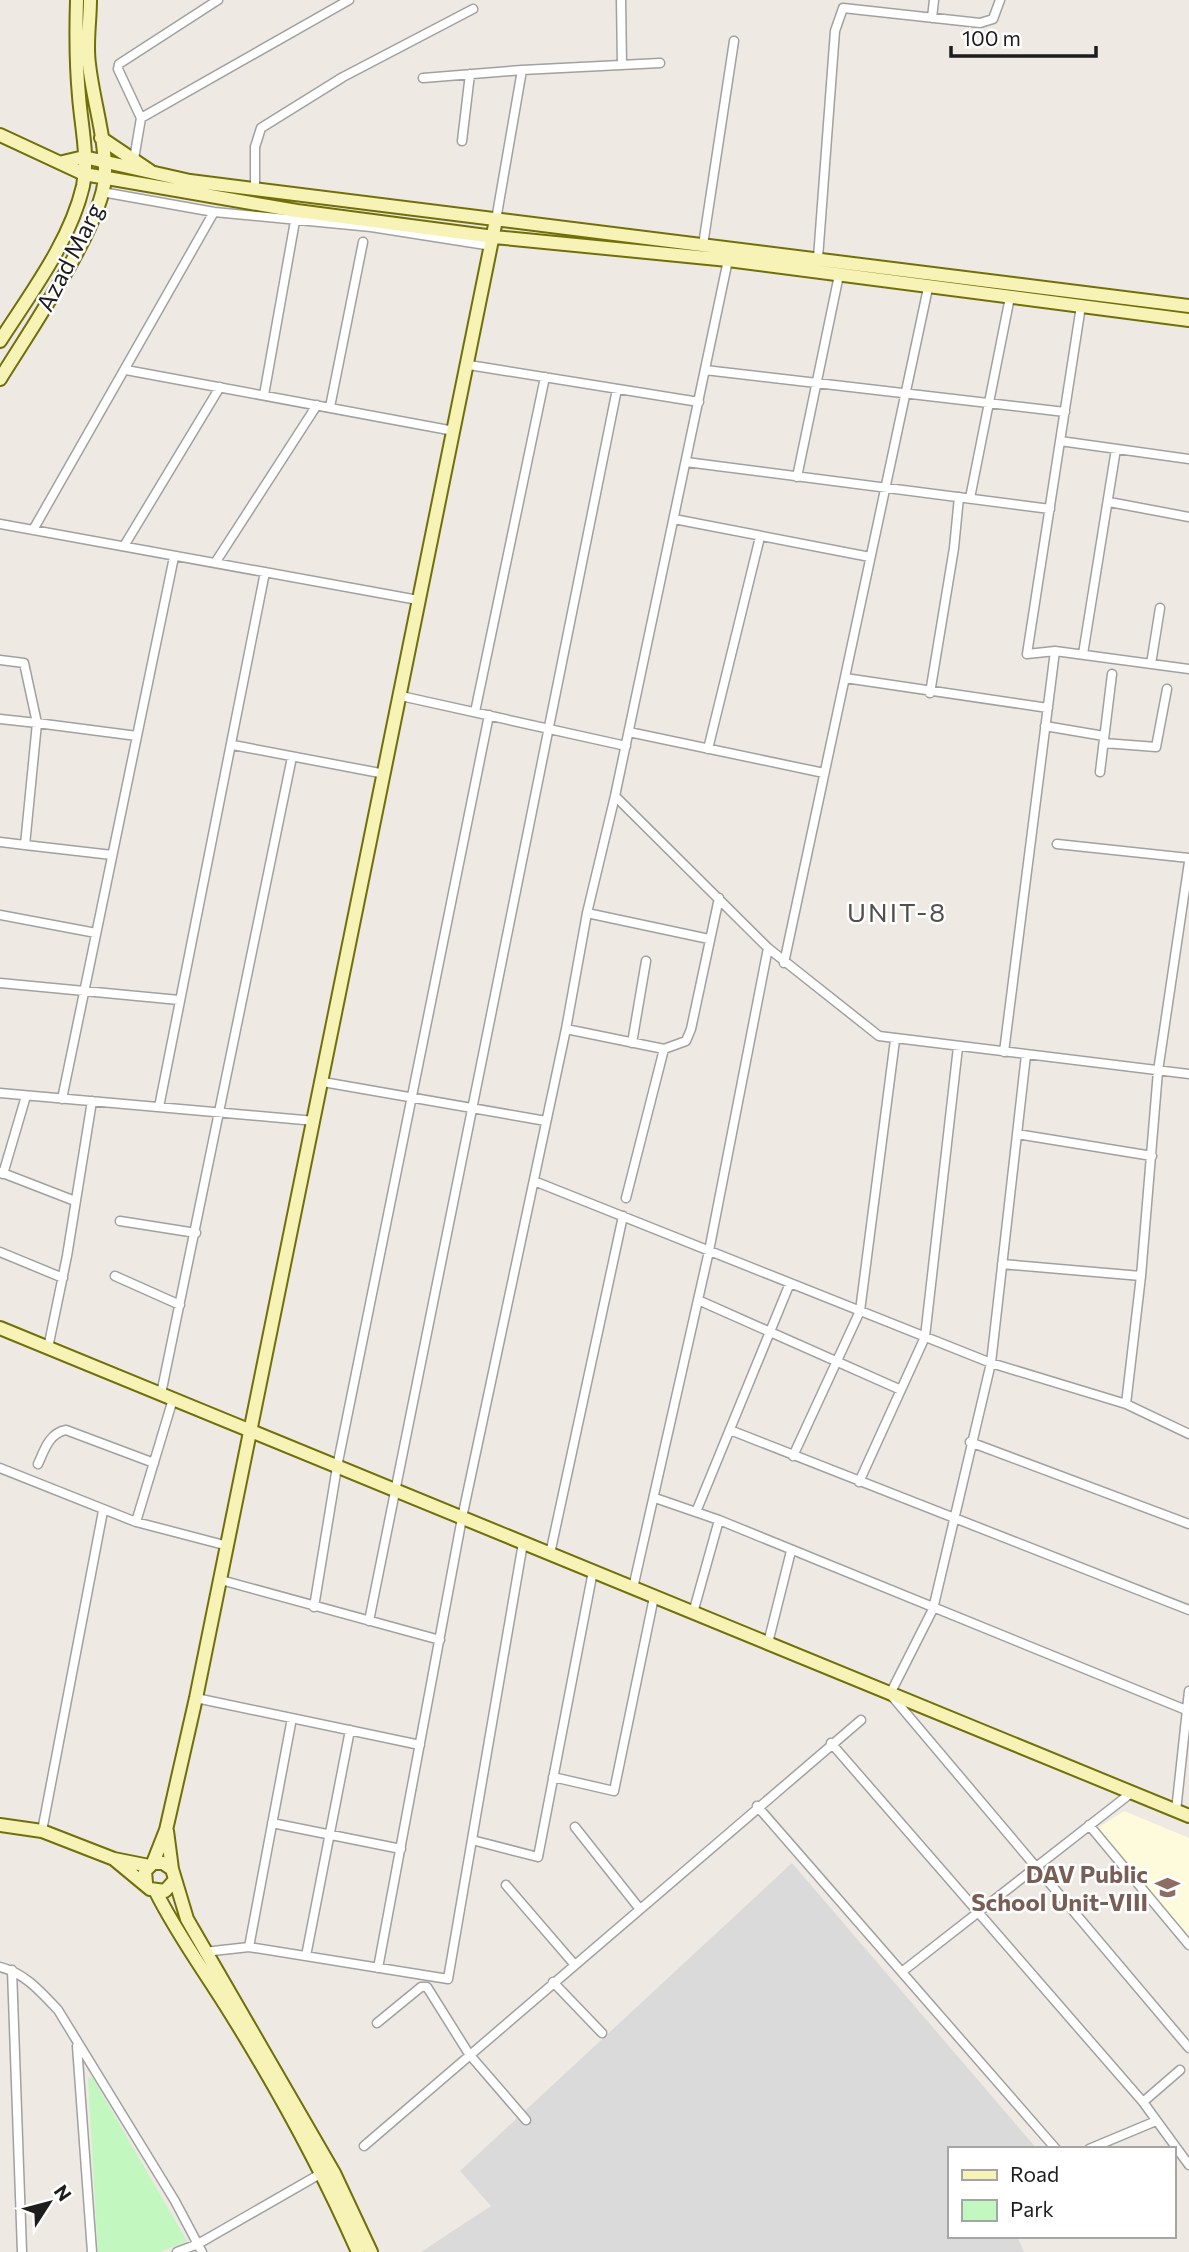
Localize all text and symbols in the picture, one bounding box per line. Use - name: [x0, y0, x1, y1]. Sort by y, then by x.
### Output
- scale bar: [951, 14, 1096, 58]
- text: 100 m: [962, 25, 1021, 50]
- street label: Azad Marg: [29, 198, 109, 316]
- district label: UNIT-8: [847, 896, 947, 927]
- place label: DAV Public School Unit-VIII: [971, 1859, 1148, 1916]
- school or university icon: DAV Public School Unit-VIII: [1154, 1873, 1182, 1901]
- legend: [948, 2147, 1175, 2238]
- text: Road: [1010, 2161, 1059, 2186]
- north arrow: [14, 2168, 84, 2238]
- text: N: [50, 2180, 77, 2205]
- text: Park: [1010, 2196, 1054, 2221]

